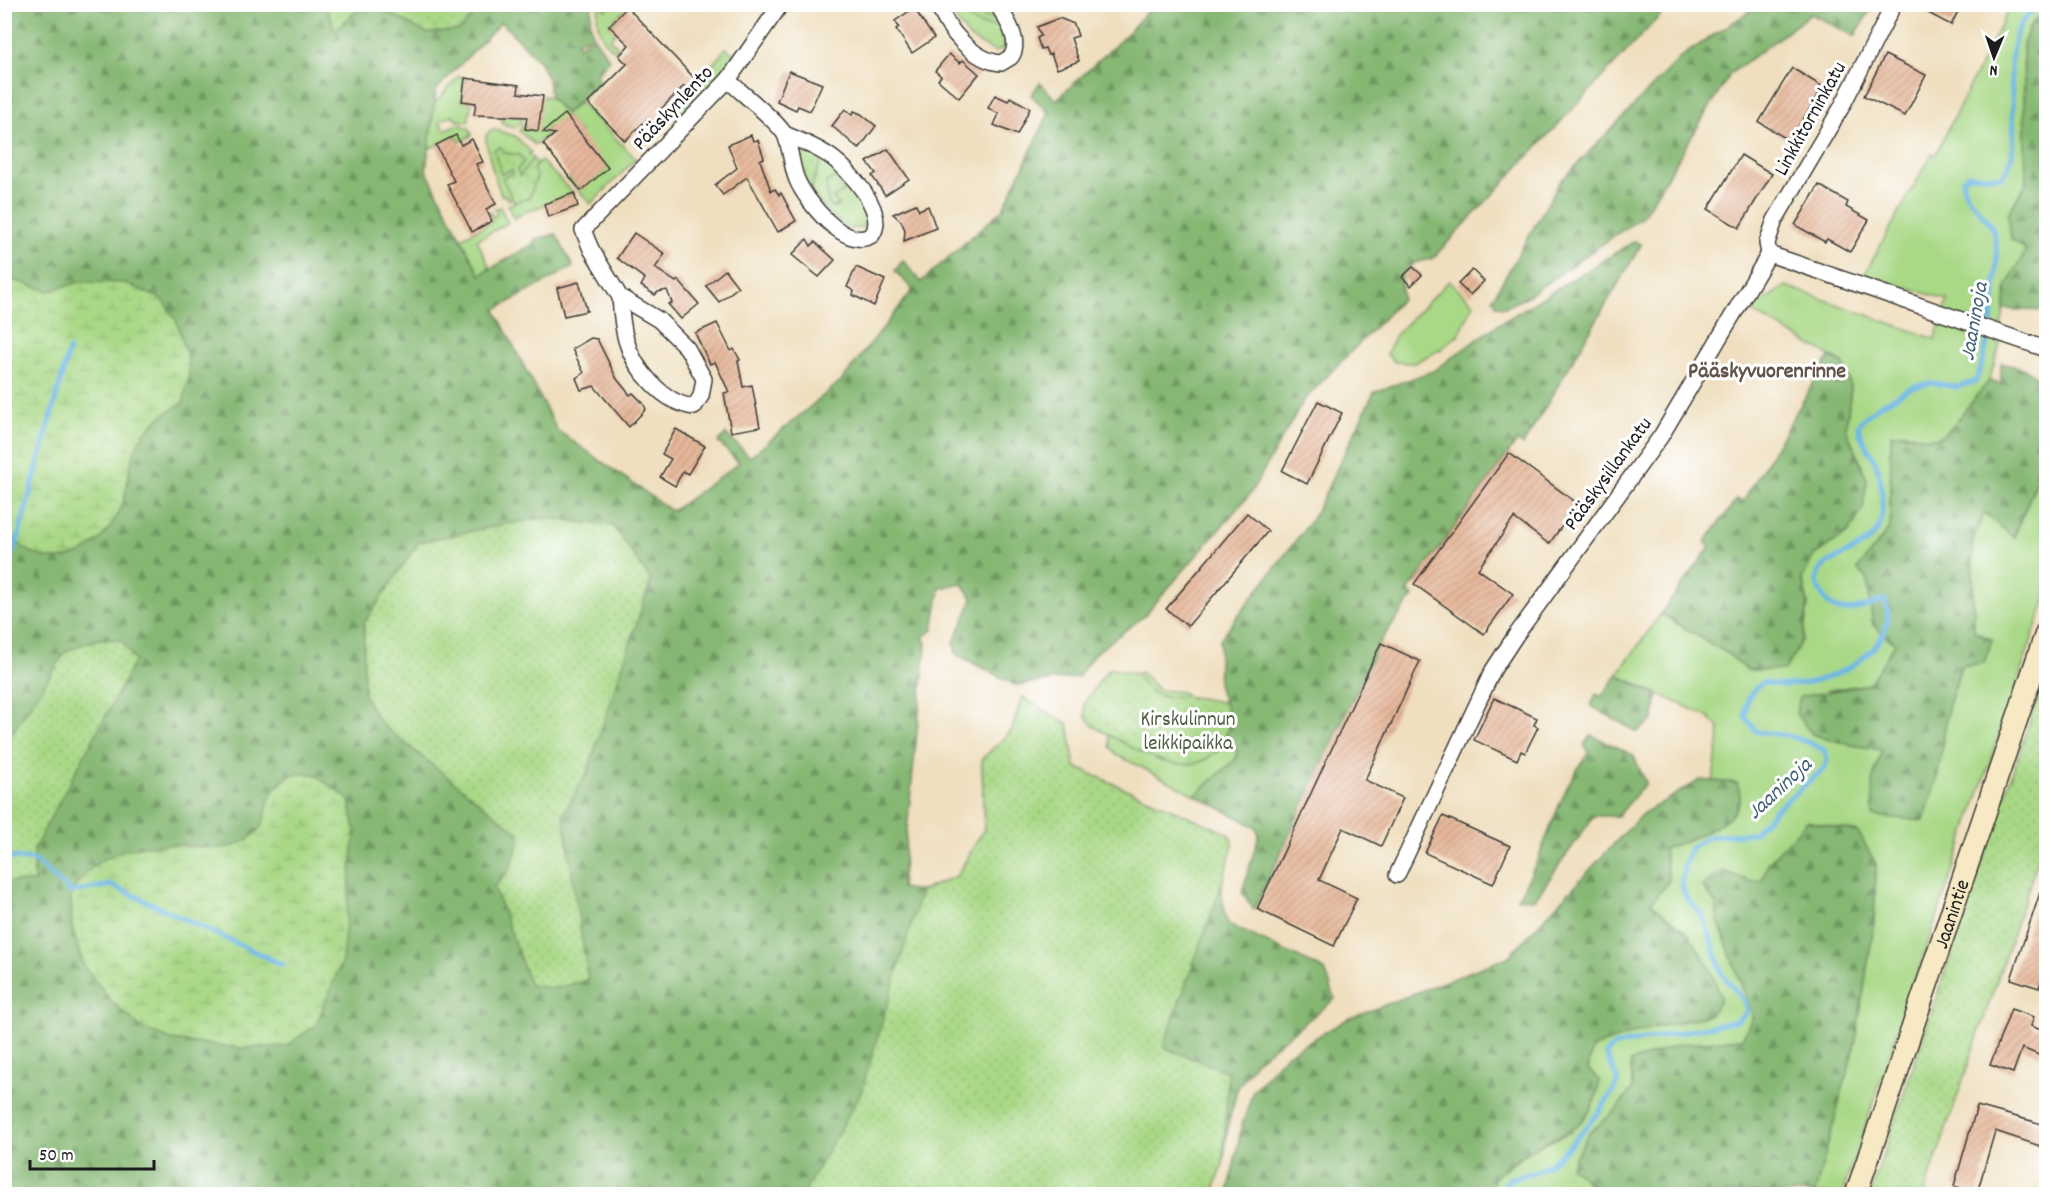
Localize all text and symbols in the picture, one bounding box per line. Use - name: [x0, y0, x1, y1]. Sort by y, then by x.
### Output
- north arrow: [1964, 27, 2024, 87]
- street label: Linkkitorninkatu: [1768, 57, 1855, 182]
- text: N: [1989, 58, 1998, 81]
- street label: Pääskynlento: [627, 60, 722, 158]
- water label: Jaaninoja: [1953, 278, 1998, 363]
- district label: Pääskyvuorenrinne: [1688, 357, 1846, 388]
- street label: Pääskysillankatu: [1558, 412, 1661, 538]
- park label: Kirskulinnun leikkipaikka: [1141, 706, 1235, 760]
- water label: Jaaninoja: [1741, 750, 1821, 828]
- street label: Jaanintie: [1928, 876, 1979, 953]
- scale bar: [30, 1133, 154, 1171]
- text: 50 m: [39, 1144, 74, 1169]

